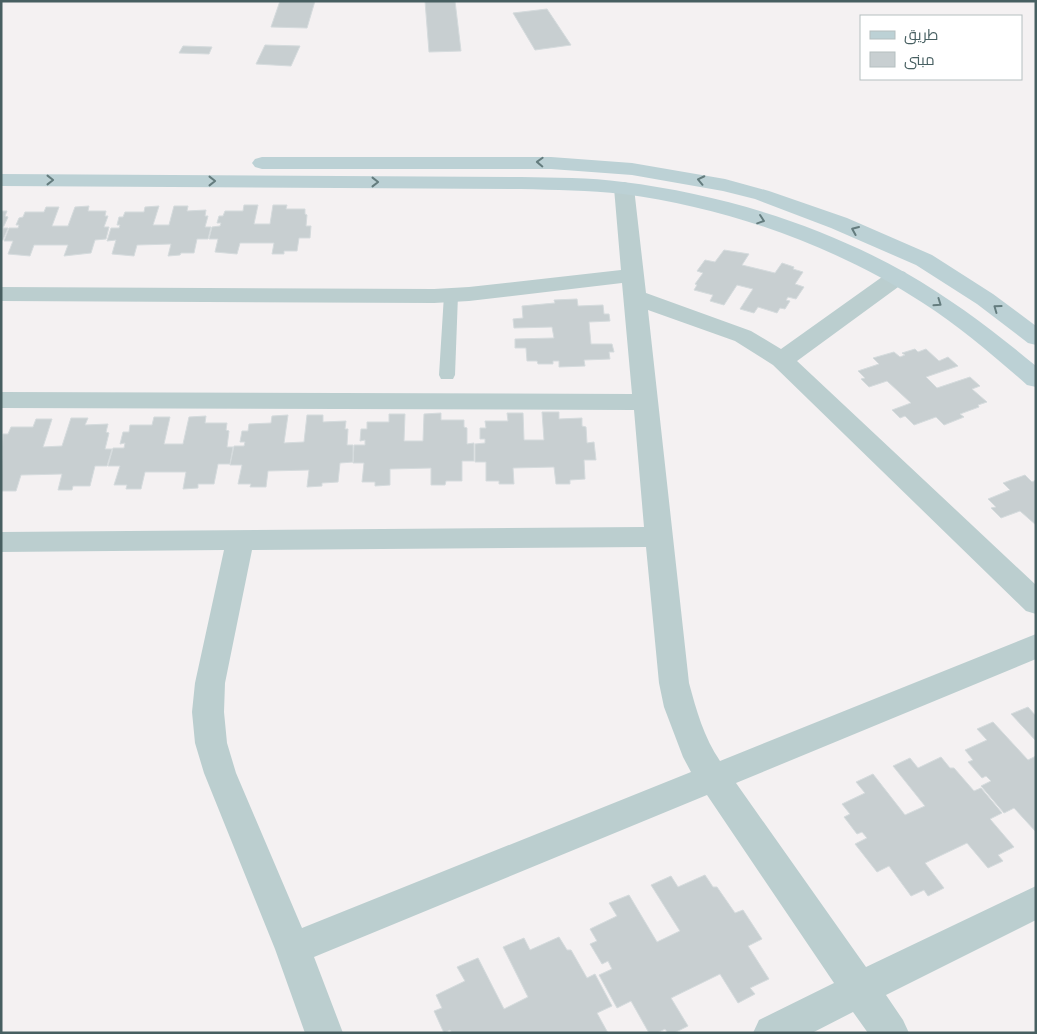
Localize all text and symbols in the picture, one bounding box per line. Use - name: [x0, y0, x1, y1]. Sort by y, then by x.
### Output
- legend: [860, 15, 1022, 80]
- text: طريق: [904, 26, 938, 45]
- text: مبنى: [904, 51, 935, 70]
- one-way arrow: [535, 157, 543, 167]
- one-way arrow: [46, 175, 54, 186]
- one-way arrow: [696, 175, 705, 186]
- one-way arrow: [209, 176, 217, 186]
- one-way arrow: [372, 177, 379, 187]
- one-way arrow: [756, 214, 765, 224]
- one-way arrow: [851, 225, 860, 236]
- one-way arrow: [933, 297, 942, 306]
- one-way arrow: [993, 305, 1003, 314]

